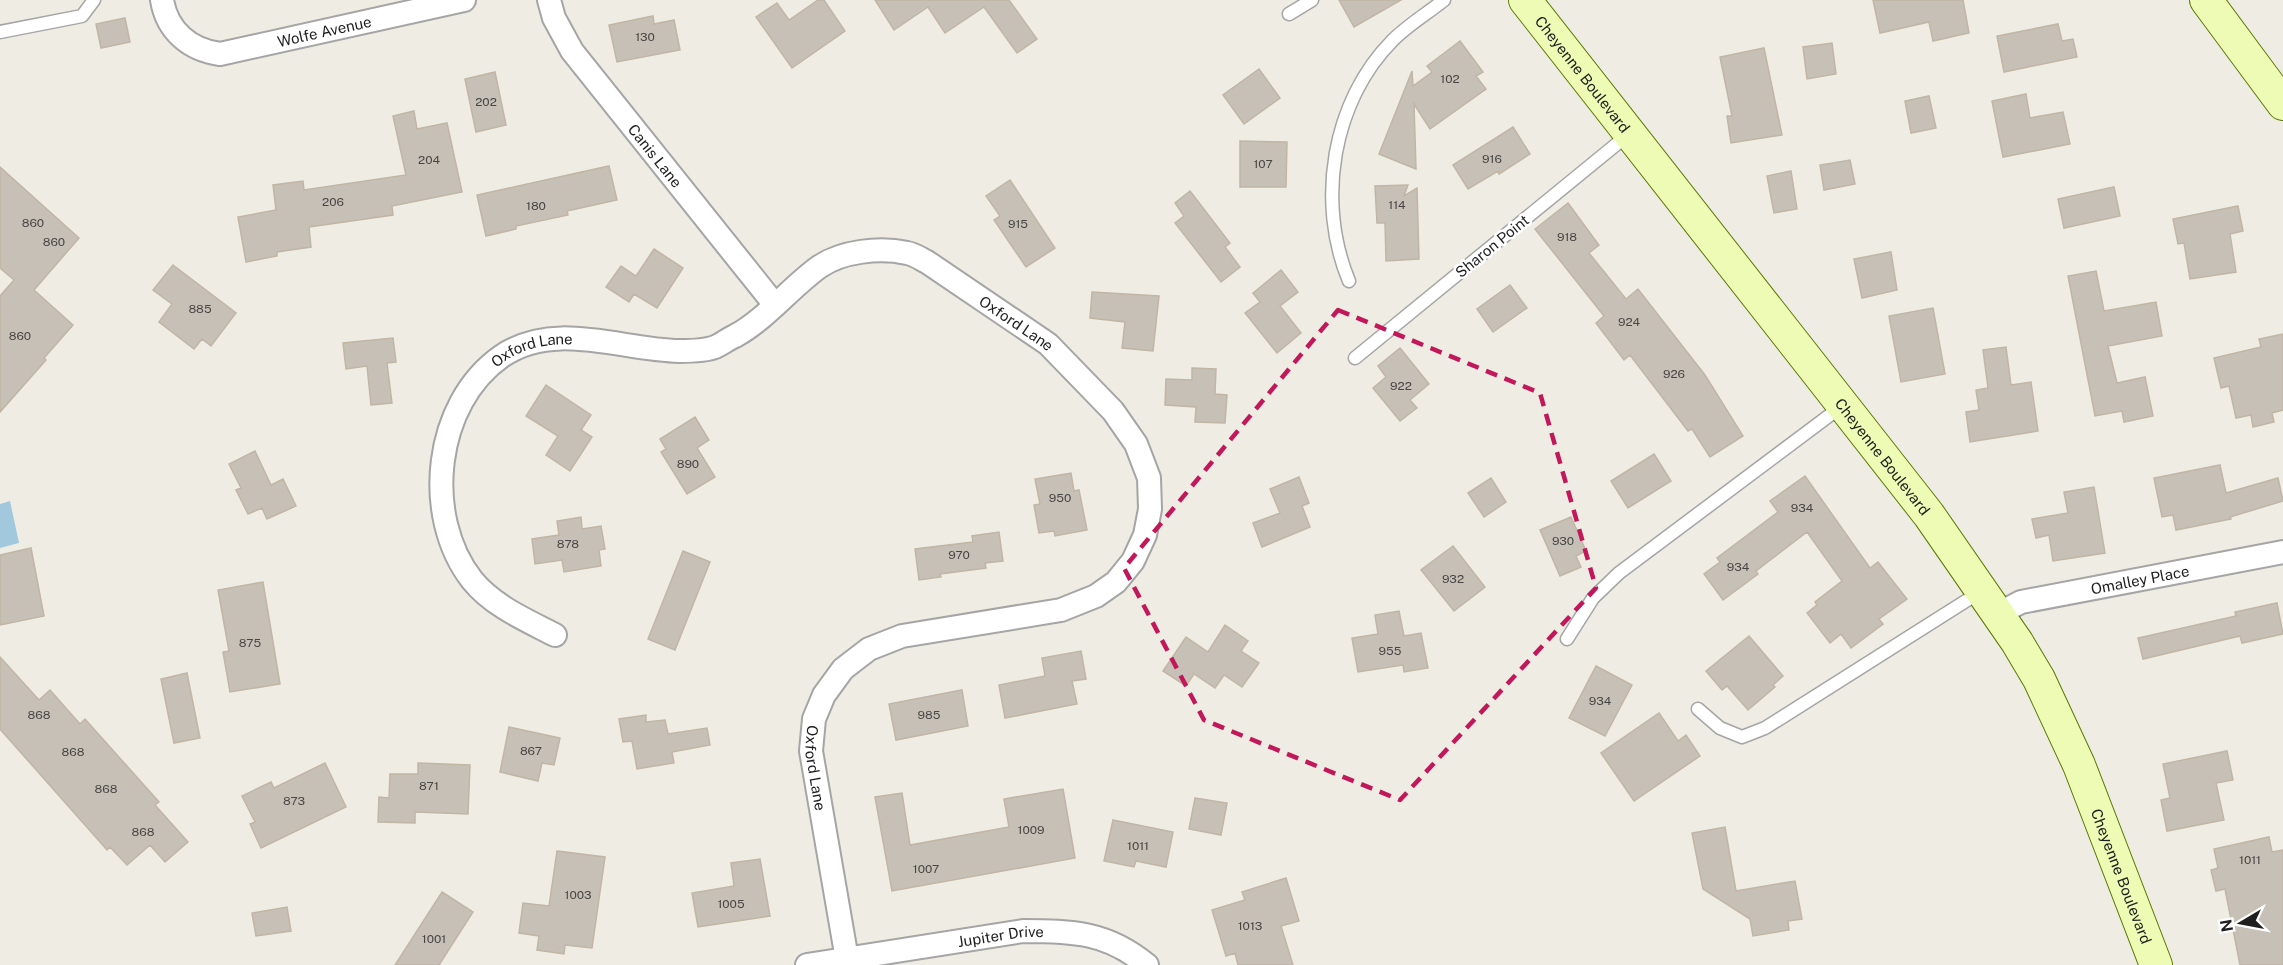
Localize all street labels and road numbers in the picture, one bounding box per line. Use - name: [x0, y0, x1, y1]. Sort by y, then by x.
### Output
- street label: Wolfe Avenue: [276, 12, 373, 50]
- street label: Cheyenne Boulevard: [1532, 12, 1634, 136]
- street label: Canis Lane: [625, 120, 686, 190]
- street label: Sharon Point: [1452, 211, 1532, 281]
- street label: Oxford Lane: [976, 292, 1058, 354]
- street label: Oxford Lane: [487, 330, 573, 370]
- street label: Cheyenne Boulevard: [1832, 395, 1934, 518]
- street label: Omalley Place: [2089, 562, 2190, 597]
- street label: Oxford Lane: [803, 725, 830, 812]
- street label: Cheyenne Boulevard: [2088, 806, 2155, 946]
- street label: Jupiter Drive: [956, 922, 1044, 950]

